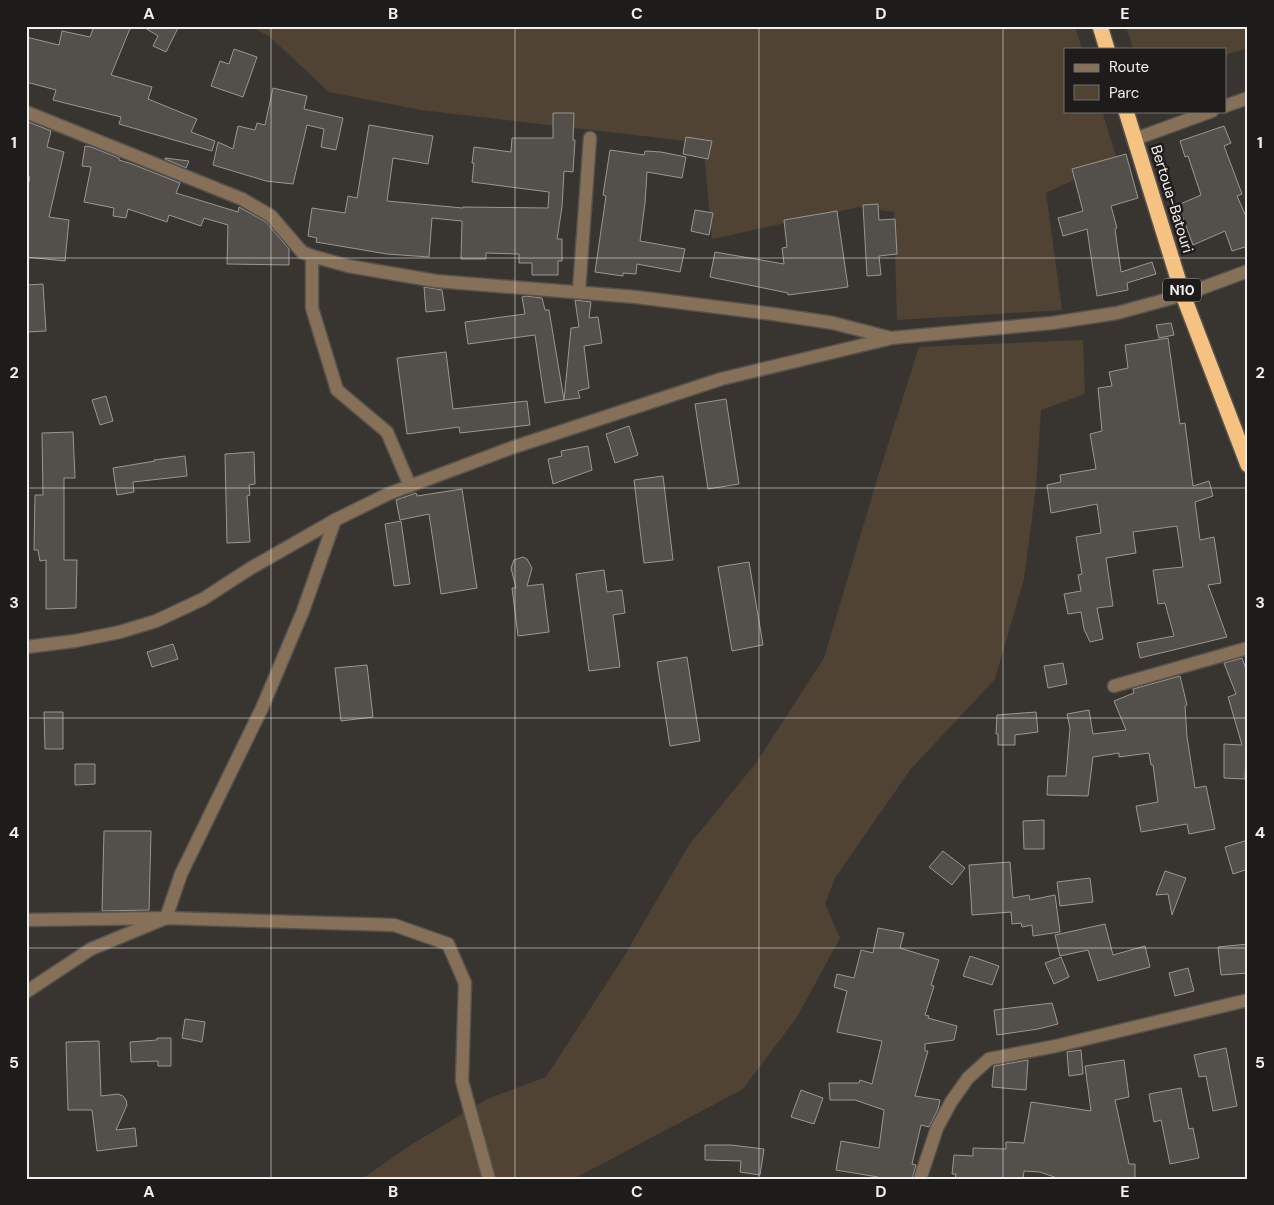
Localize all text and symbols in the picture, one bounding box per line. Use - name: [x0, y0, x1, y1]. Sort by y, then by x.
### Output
- text: A: [143, 3, 155, 24]
- text: B: [388, 3, 398, 24]
- text: C: [631, 3, 643, 24]
- text: D: [875, 3, 887, 24]
- text: E: [1120, 3, 1130, 24]
- legend: [1064, 48, 1226, 112]
- text: Route: [1109, 57, 1149, 77]
- text: Parc: [1109, 83, 1139, 103]
- text: 1: [11, 132, 17, 153]
- text: 1: [1257, 132, 1263, 153]
- street label: Bertoua-Batouri: [1146, 143, 1198, 255]
- road number: N10: [1163, 278, 1201, 302]
- text: 2: [9, 362, 19, 383]
- text: 2: [1255, 362, 1265, 383]
- text: 3: [9, 592, 19, 613]
- text: 3: [1255, 592, 1265, 613]
- text: 4: [9, 822, 19, 843]
- text: 4: [1255, 822, 1265, 843]
- text: 5: [9, 1052, 19, 1073]
- text: 5: [1255, 1052, 1265, 1073]
- text: A: [143, 1181, 155, 1202]
- text: B: [388, 1181, 398, 1202]
- text: C: [631, 1181, 643, 1202]
- text: D: [875, 1181, 887, 1202]
- text: E: [1120, 1181, 1130, 1202]

